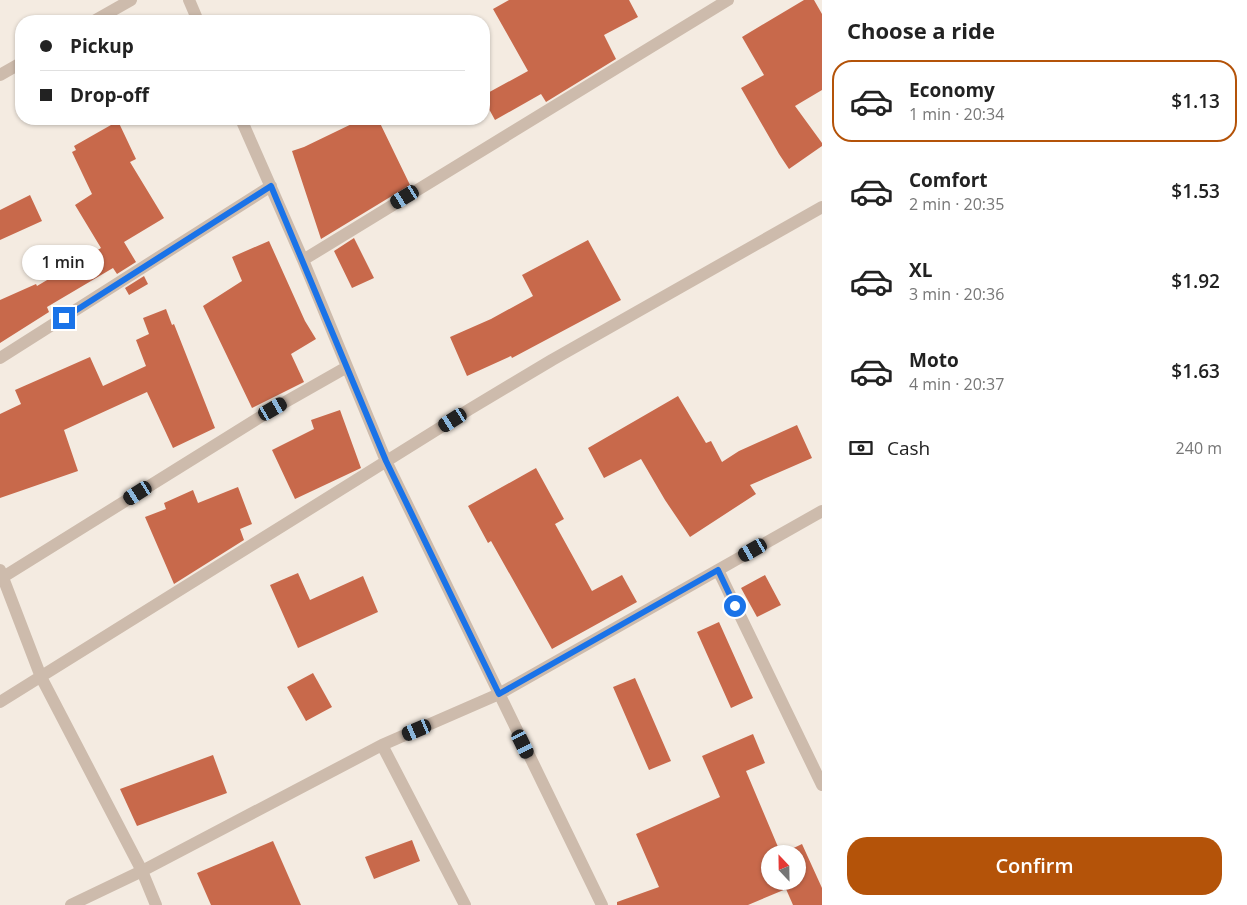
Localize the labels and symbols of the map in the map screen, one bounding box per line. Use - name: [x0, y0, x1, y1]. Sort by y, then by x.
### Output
- car: [388, 183, 421, 211]
- callout: 1 min: [23, 246, 105, 280]
- route end: [53, 307, 75, 329]
- car: [256, 395, 289, 423]
- car: [436, 406, 469, 434]
- car: [121, 479, 154, 507]
- car: [736, 536, 769, 564]
- route start: [724, 595, 746, 617]
- car: [400, 717, 433, 743]
- car: [509, 727, 536, 761]
- north arrow: [761, 845, 806, 890]

